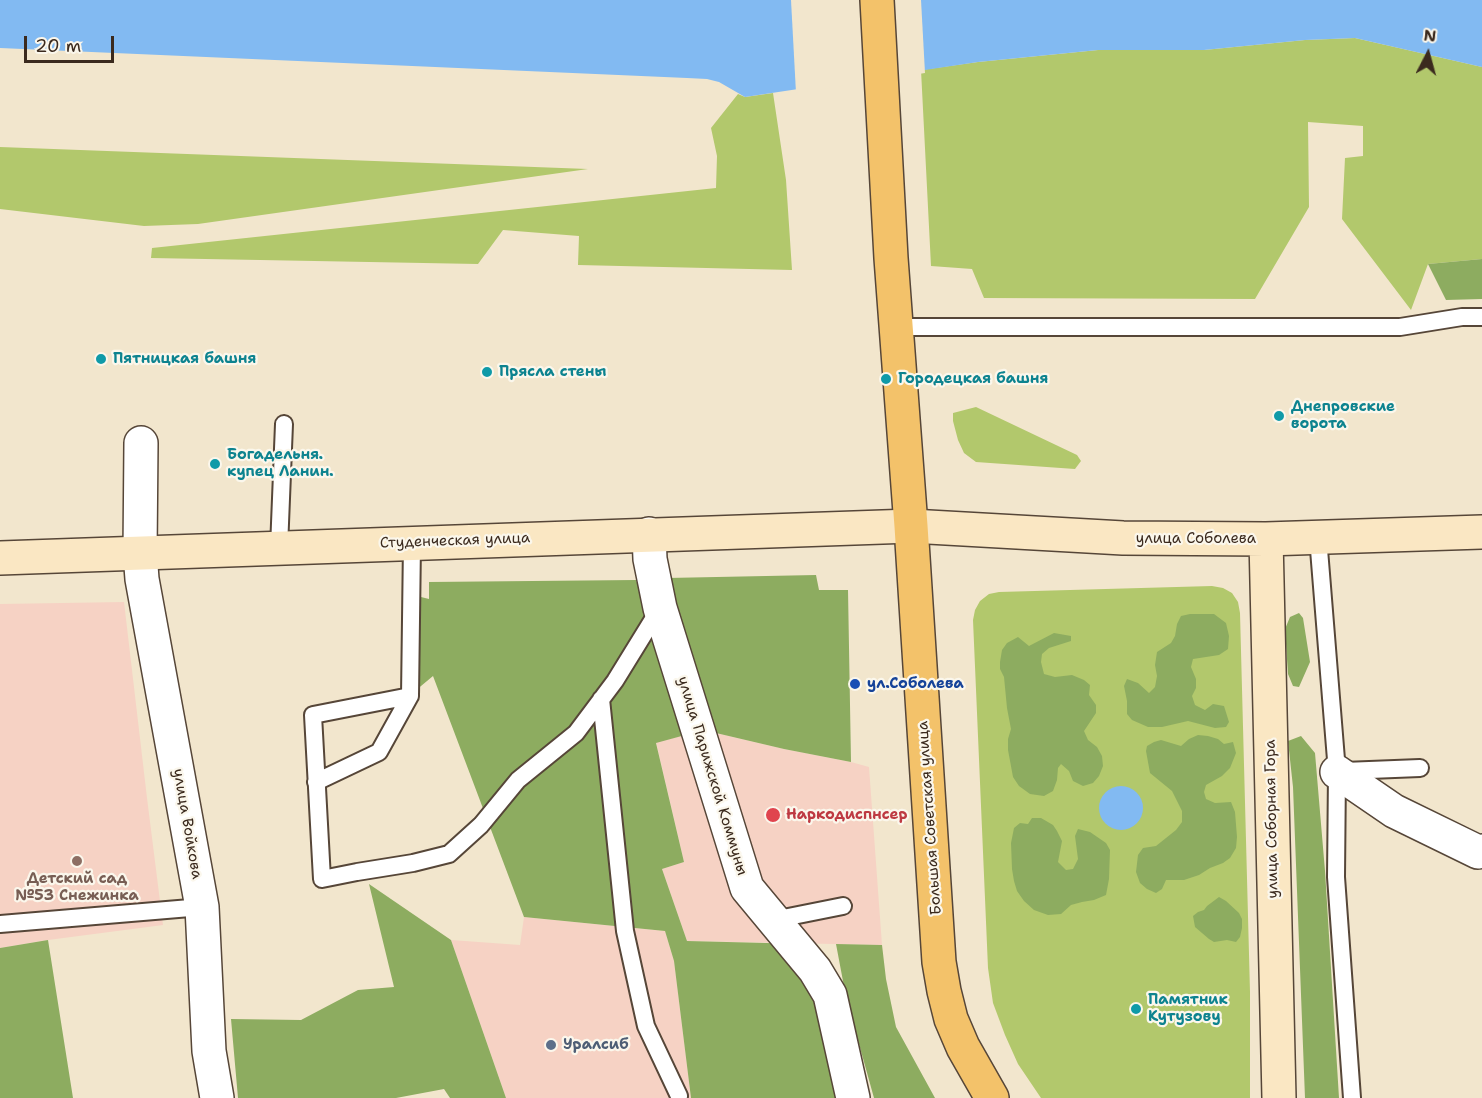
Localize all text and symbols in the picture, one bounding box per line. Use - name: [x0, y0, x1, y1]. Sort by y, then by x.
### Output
- scale bar: [27, 24, 117, 62]
- north arrow: [1398, 24, 1458, 84]
- text: N: [1423, 24, 1437, 47]
- text: 20 m: [35, 34, 81, 58]
- place label: Пятницкая башня: [113, 350, 256, 368]
- marker: Пятницкая башня: [94, 352, 108, 366]
- place label: Прясла стены: [499, 363, 606, 381]
- marker: Прясла стены: [480, 365, 494, 379]
- place label: Городецкая башня: [898, 370, 1048, 388]
- marker: Городецкая башня: [879, 372, 893, 386]
- place label: Днепровские ворота: [1291, 398, 1395, 433]
- marker: Днепровские ворота: [1272, 409, 1286, 423]
- place label: Богадельня. купец Ланин.: [227, 446, 334, 481]
- marker: Богадельня. купец Ланин.: [208, 457, 222, 471]
- street label: Студенческая улица: [379, 529, 531, 553]
- street label: улица Соболева: [1136, 530, 1256, 548]
- street label: улица Парижской Коммуны: [673, 674, 751, 878]
- place label: ул.Соболева: [867, 675, 964, 693]
- marker: ул.Соболева: [848, 677, 862, 691]
- street label: Большая Советская улица: [914, 720, 946, 916]
- street label: улица Соборная Гора: [1262, 739, 1282, 899]
- street label: улица Войкова: [168, 767, 206, 881]
- marker: Наркодиспнсер: [764, 806, 782, 824]
- place label: Наркодиспнсер: [786, 806, 908, 824]
- marker: Детский сад №53 Снежинка: [70, 854, 84, 868]
- place label: Детский сад №53 Снежинка: [15, 870, 139, 905]
- place label: Памятник Кутузову: [1148, 991, 1228, 1026]
- marker: Памятник Кутузову: [1129, 1002, 1143, 1016]
- place label: Уралсиб: [563, 1036, 628, 1054]
- marker: Уралсиб: [544, 1038, 558, 1052]

